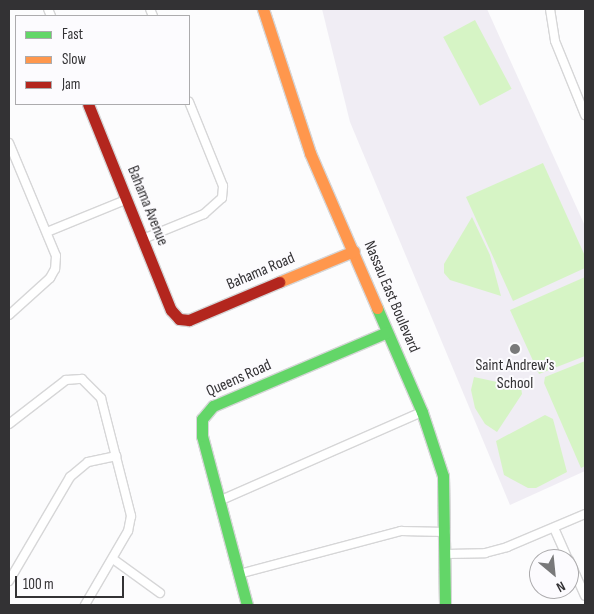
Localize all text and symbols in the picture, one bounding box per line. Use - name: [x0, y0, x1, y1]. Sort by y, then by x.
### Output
- legend: [15, 15, 190, 105]
- text: Fast: [62, 25, 83, 44]
- text: Slow: [62, 50, 86, 69]
- text: Jam: [62, 75, 80, 94]
- street label: Bahama Avenue: [122, 163, 172, 249]
- street label: Nassau East Boulevard: [359, 238, 423, 356]
- street label: Bahama Road: [224, 249, 298, 295]
- marker: Saint Andrew's School: [509, 343, 521, 355]
- street label: Queens Road: [203, 356, 275, 402]
- place label: Saint Andrew's School: [476, 356, 554, 394]
- north arrow: [529, 549, 579, 599]
- scale bar: [18, 566, 126, 598]
- text: 100 m: [23, 575, 54, 594]
- text: N: [554, 578, 568, 596]

